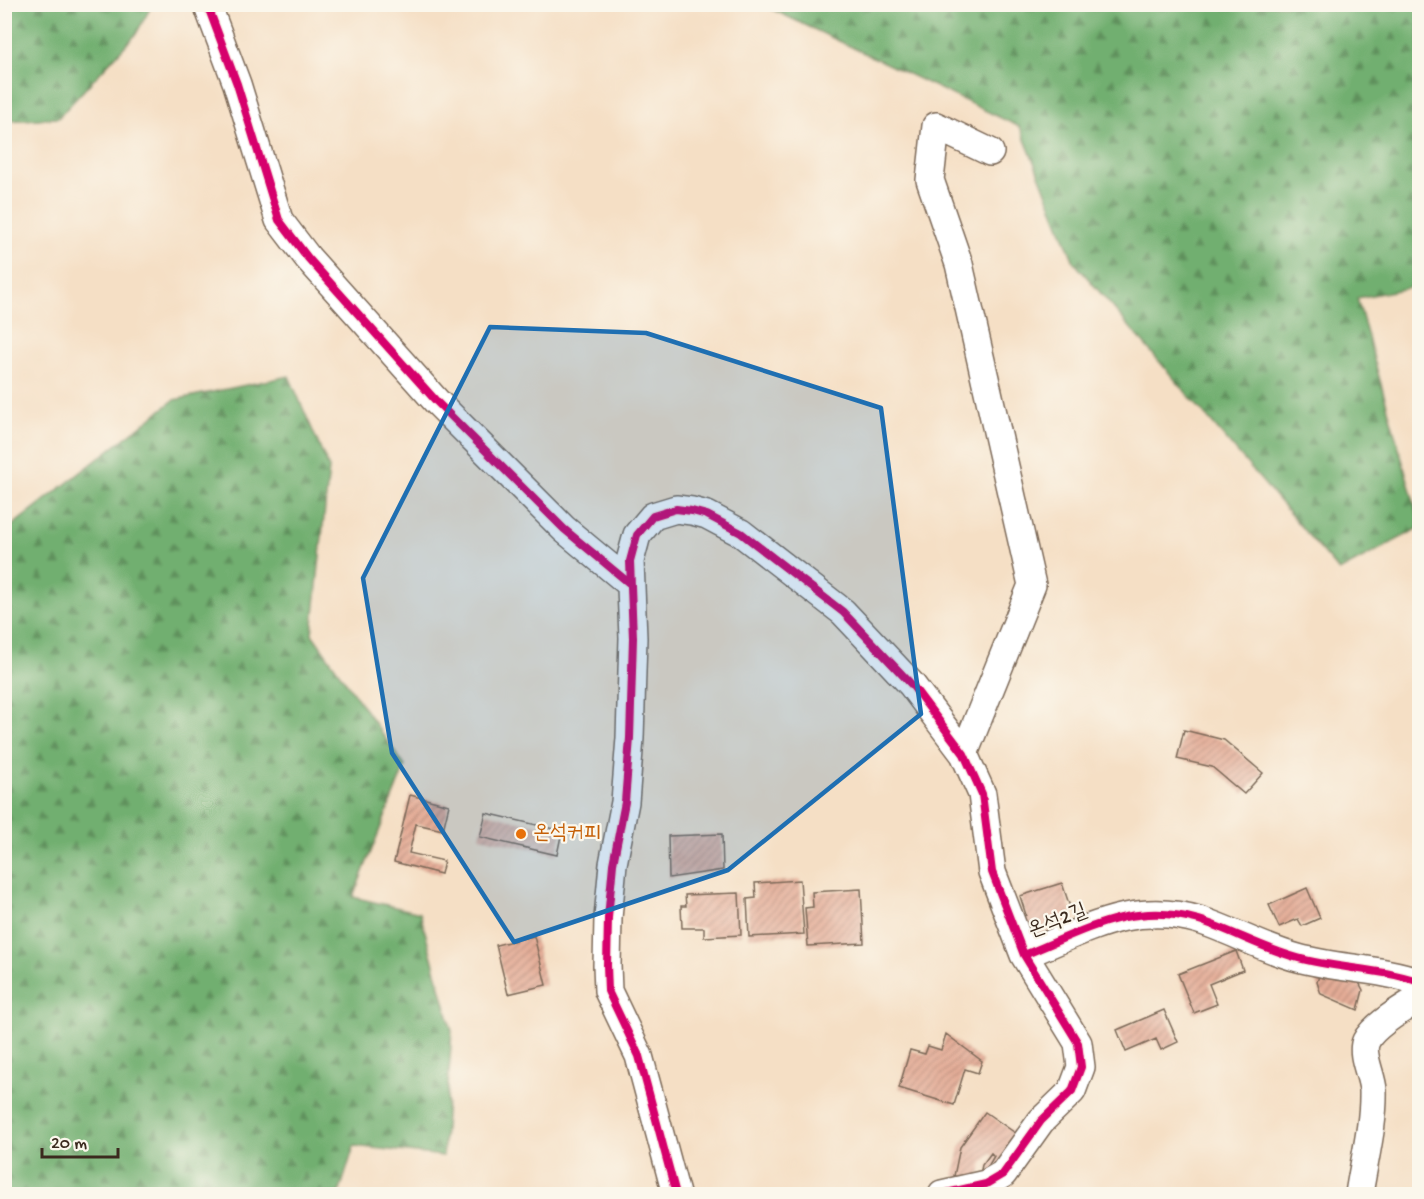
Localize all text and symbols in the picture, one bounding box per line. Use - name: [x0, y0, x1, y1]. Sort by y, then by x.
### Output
- place label: 온석커피: [533, 822, 601, 847]
- marker: 온석커피: [514, 827, 528, 841]
- street label: 온석2길: [1025, 899, 1091, 945]
- scale bar: [42, 1121, 118, 1159]
- text: 20 m: [51, 1134, 87, 1155]

